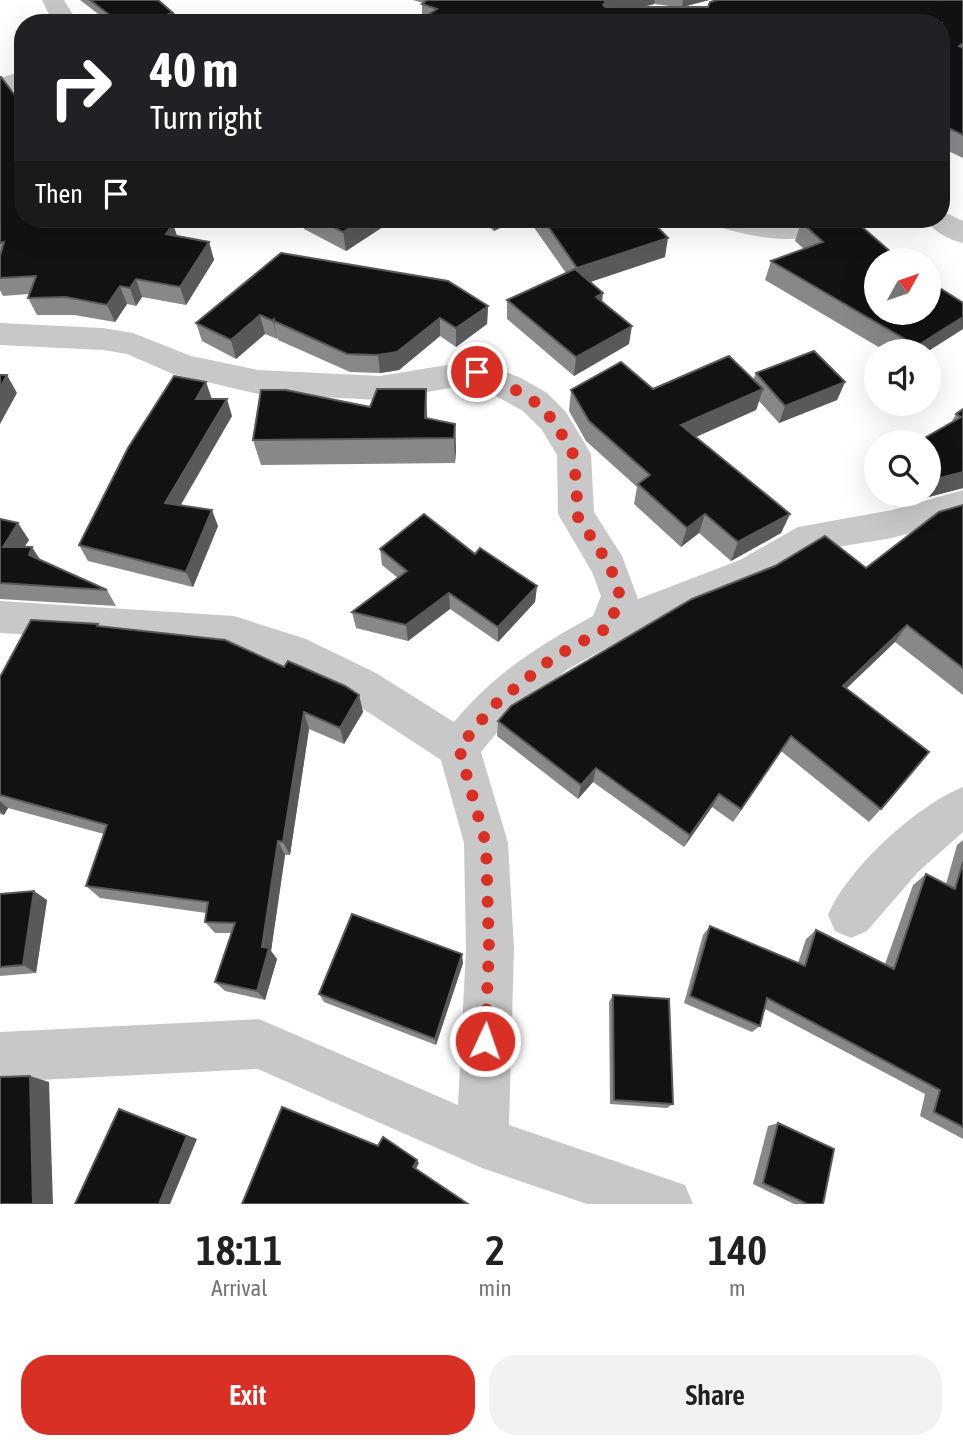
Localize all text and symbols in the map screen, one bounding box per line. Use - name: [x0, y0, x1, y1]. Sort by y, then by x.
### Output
- text: 40 m: [150, 41, 238, 97]
- icon: right: [35, 42, 126, 133]
- text: Turn right: [150, 99, 263, 136]
- icon: arrive: [97, 175, 135, 213]
- text: Then: [35, 179, 83, 209]
- north arrow: [864, 248, 942, 326]
- map controls: [864, 248, 941, 507]
- button: sound: [864, 339, 941, 416]
- pin: [447, 342, 507, 402]
- icon: arrive: [458, 353, 496, 391]
- button: search: [864, 430, 941, 507]
- position arrow: [448, 1004, 522, 1078]
- text: 18:11: [196, 1226, 283, 1274]
- text: 2: [485, 1226, 505, 1274]
- text: 140: [708, 1226, 767, 1274]
- text: Arrival: [211, 1275, 267, 1301]
- text: min: [479, 1275, 512, 1301]
- text: m: [729, 1275, 746, 1301]
- button: Exit: [21, 1355, 475, 1435]
- button: Share: [489, 1355, 942, 1435]

